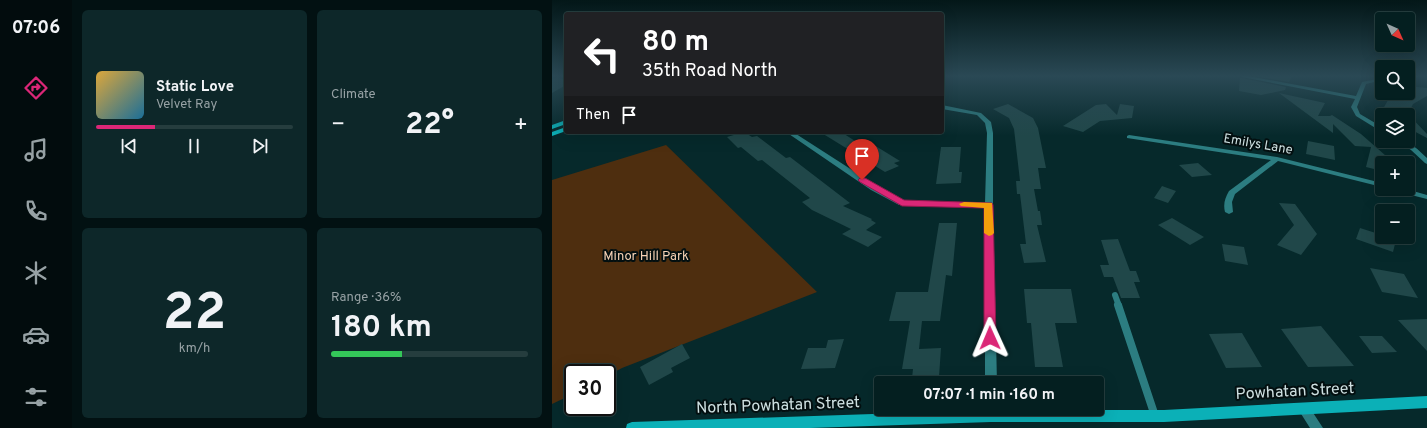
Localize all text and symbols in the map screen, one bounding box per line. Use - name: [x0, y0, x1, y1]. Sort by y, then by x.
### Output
- north arrow: [1375, 12, 1415, 52]
- map controls: [1375, 12, 1415, 244]
- text: 07:06: [12, 17, 60, 40]
- text: 80 m: [642, 25, 709, 61]
- icon: left: [576, 28, 628, 80]
- text: 35th Road North: [642, 60, 777, 83]
- button: search: [1375, 60, 1415, 100]
- icon: directions: [22, 74, 50, 102]
- text: Static Love: [156, 78, 234, 97]
- text: Climate: [331, 87, 376, 103]
- text: Velvet Ray: [156, 97, 217, 113]
- icon: arrive: [618, 104, 640, 126]
- text: Then: [576, 106, 610, 125]
- text: 22°: [405, 107, 454, 144]
- button: layers: [1375, 108, 1415, 148]
- text: −: [331, 112, 345, 139]
- text: +: [514, 112, 528, 139]
- street label: Emilys Lane: [1222, 131, 1294, 159]
- icon: previous: [118, 135, 140, 157]
- icon: pause: [183, 135, 205, 157]
- icon: next: [249, 135, 271, 157]
- icon: music: [22, 136, 50, 164]
- pin: [845, 139, 879, 180]
- icon: arrive: [851, 145, 873, 167]
- button: +: [1375, 156, 1415, 196]
- icon: phone: [22, 197, 50, 225]
- button: −: [1375, 204, 1415, 244]
- park label: Minor Hill Park: [603, 249, 689, 265]
- icon: climate: [22, 259, 50, 287]
- text: 22: [163, 282, 226, 348]
- text: Range · 36%: [331, 290, 401, 306]
- text: 180 km: [331, 310, 432, 347]
- position arrow: [969, 317, 1011, 359]
- icon: car: [22, 321, 50, 349]
- text: km/h: [179, 341, 210, 357]
- speed limit sign: 30: [564, 364, 616, 416]
- street label: Powhatan Street: [1235, 379, 1355, 405]
- icon: filters: [22, 383, 50, 411]
- text: 07:07 · 1 min · 160 m: [923, 386, 1055, 405]
- street label: North Powhatan Street: [696, 393, 860, 419]

